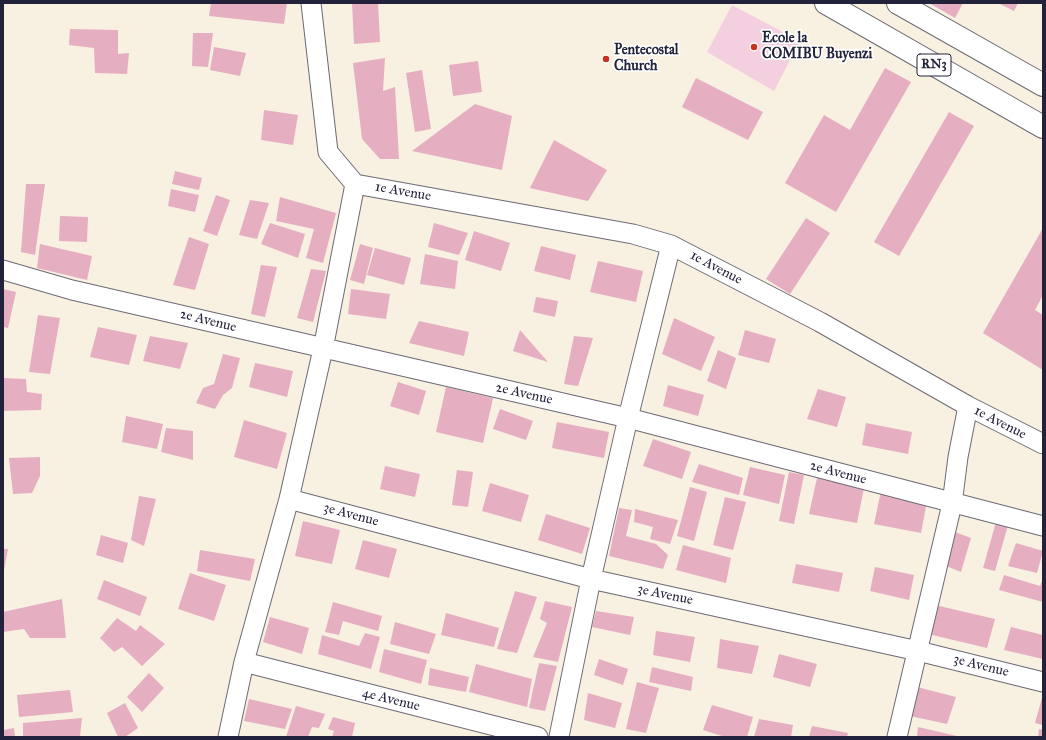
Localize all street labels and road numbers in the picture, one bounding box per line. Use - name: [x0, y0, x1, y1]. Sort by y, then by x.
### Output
- road number: RN3: [917, 54, 951, 76]
- street label: 1e Avenue: [374, 179, 432, 205]
- street label: 1e Avenue: [687, 247, 745, 289]
- street label: 2e Avenue: [178, 306, 238, 336]
- street label: 2e Avenue: [494, 379, 554, 409]
- street label: 1e Avenue: [971, 403, 1029, 443]
- street label: 2e Avenue: [808, 457, 868, 489]
- street label: 3e Avenue: [322, 500, 380, 530]
- street label: 3e Avenue: [636, 581, 694, 609]
- street label: 3e Avenue: [952, 651, 1010, 681]
- street label: 4e Avenue: [360, 685, 422, 715]

